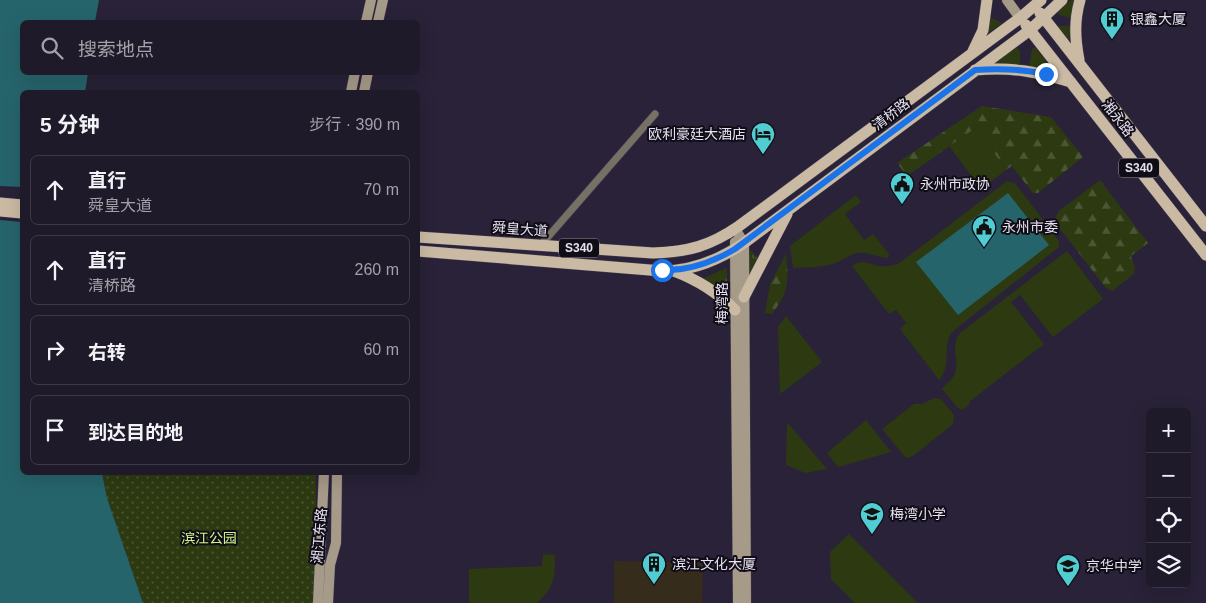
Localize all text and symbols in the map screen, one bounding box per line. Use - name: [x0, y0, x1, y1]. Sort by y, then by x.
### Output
- building icon: 银鑫大厦: [1099, 6, 1125, 40]
- place label: 银鑫大厦: [1130, 11, 1186, 27]
- search box: [20, 20, 420, 75]
- icon: search: [38, 34, 66, 62]
- text: 搜索地点: [78, 39, 154, 60]
- route end: [1035, 63, 1058, 86]
- street label: 清桥路: [869, 95, 913, 133]
- street label: 湘永路: [1099, 97, 1137, 139]
- text: 5 分钟: [40, 113, 100, 136]
- text: 步行 · 390 m: [309, 116, 400, 133]
- hotel icon: 欧利豪廷大酒店: [750, 121, 776, 155]
- place label: 欧利豪廷大酒店: [648, 126, 746, 142]
- road number: S340: [1119, 158, 1159, 178]
- text: 直行: [88, 170, 126, 191]
- public building icon: 永州市政协: [889, 171, 915, 205]
- icon: ahead: [41, 176, 69, 204]
- place label: 永州市政协: [920, 176, 990, 192]
- text: 70 m: [363, 181, 399, 198]
- text: 舜皇大道: [88, 197, 152, 214]
- public building icon: 永州市委: [971, 214, 997, 248]
- street label: 舜皇大道: [492, 219, 548, 239]
- place label: 永州市委: [1002, 219, 1058, 235]
- road number: S340: [559, 238, 599, 258]
- text: 直行: [88, 250, 126, 271]
- icon: ahead: [41, 256, 69, 284]
- route start: [651, 259, 674, 282]
- text: 260 m: [355, 261, 399, 278]
- text: 清桥路: [88, 277, 136, 294]
- street label: 梅湾路: [714, 282, 730, 324]
- icon: right: [41, 336, 69, 364]
- text: 60 m: [363, 341, 399, 358]
- text: 右转: [88, 342, 126, 363]
- map controls: [1146, 408, 1191, 588]
- button: +: [1146, 408, 1191, 453]
- icon: arrive: [41, 416, 69, 444]
- text: 到达目的地: [88, 422, 183, 443]
- button: −: [1146, 453, 1191, 498]
- button: locate: [1146, 498, 1191, 543]
- school or university icon: 梅湾小学: [859, 501, 885, 535]
- place label: 梅湾小学: [890, 506, 946, 522]
- street label: 湘江东路: [309, 507, 329, 565]
- park label: 滨江公园: [181, 530, 237, 546]
- button: layers: [1146, 543, 1191, 588]
- building icon: 滨江文化大厦: [641, 551, 667, 585]
- school or university icon: 京华中学: [1055, 553, 1081, 587]
- place label: 滨江文化大厦: [672, 556, 756, 572]
- place label: 京华中学: [1086, 558, 1142, 574]

